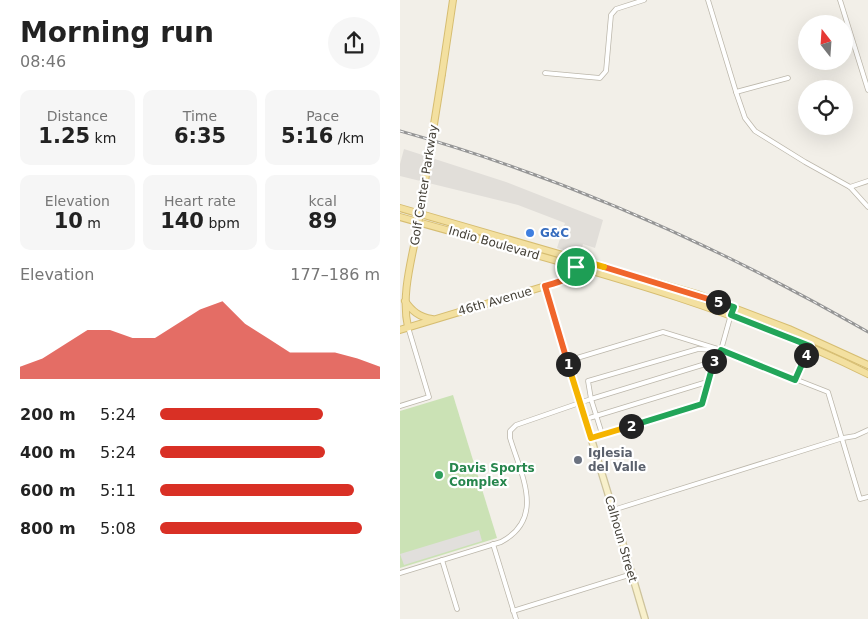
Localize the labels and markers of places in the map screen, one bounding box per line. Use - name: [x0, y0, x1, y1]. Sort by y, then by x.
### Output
- place label: G&C: [540, 226, 569, 240]
- marker: G&C: [524, 227, 536, 239]
- pin: [555, 246, 597, 288]
- pin: 5: [706, 290, 730, 314]
- pin: 4: [794, 342, 818, 368]
- pin: 3: [702, 348, 726, 374]
- pin: 1: [556, 352, 580, 376]
- pin: 2: [618, 414, 644, 438]
- place label: Iglesia del Valle: [588, 446, 646, 474]
- marker: Iglesia del Valle: [572, 454, 584, 466]
- place label: Davis Sports Complex: [449, 461, 535, 489]
- marker: Davis Sports Complex: [433, 469, 445, 481]

